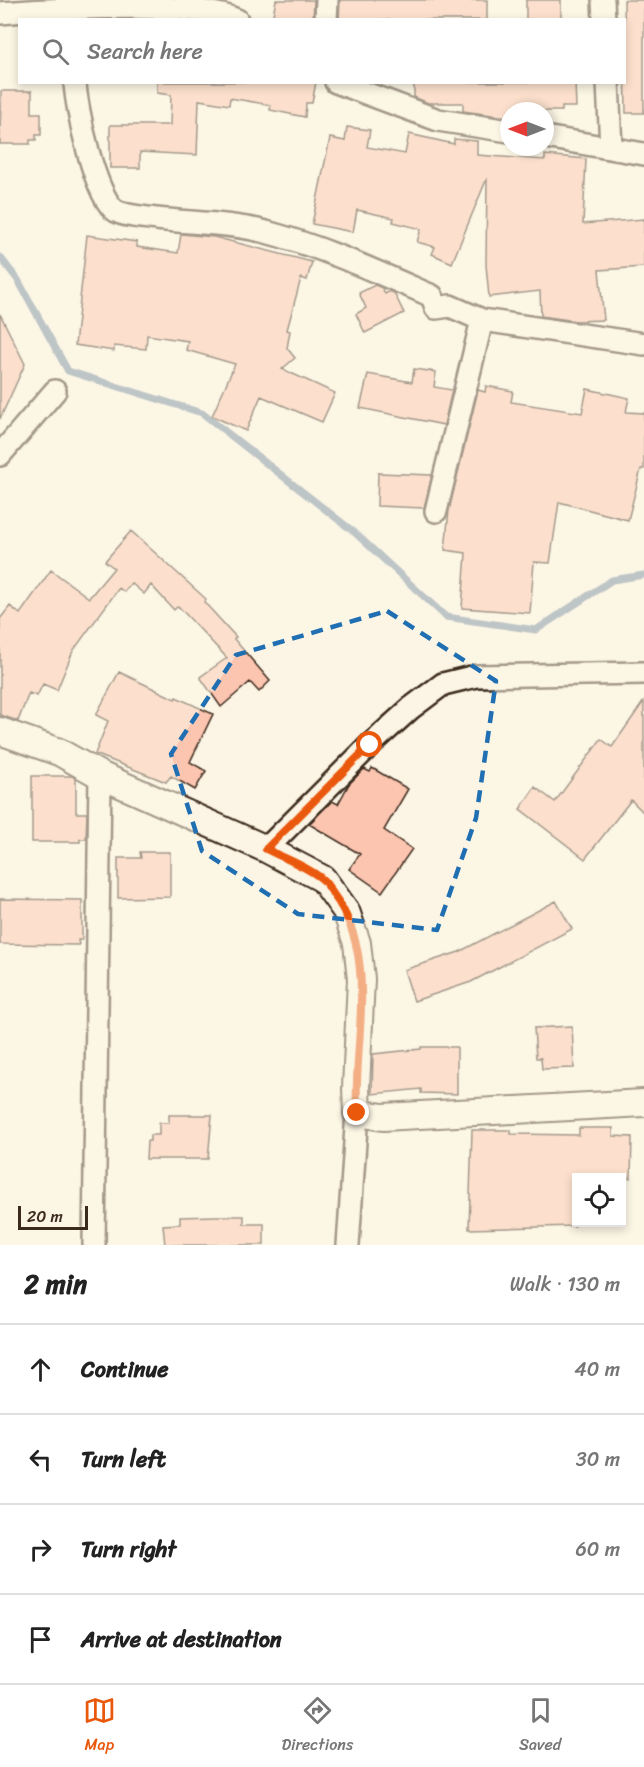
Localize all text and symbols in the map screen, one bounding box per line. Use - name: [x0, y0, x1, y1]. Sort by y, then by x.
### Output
- search box: [18, 18, 626, 84]
- text: Search here: [87, 32, 203, 71]
- icon: search: [39, 35, 72, 68]
- north arrow: [500, 102, 554, 156]
- route start: [356, 731, 382, 757]
- route end: [343, 1099, 369, 1125]
- map controls: [572, 1173, 626, 1227]
- button: locate: [572, 1173, 626, 1227]
- text: 20 m: [27, 1202, 63, 1231]
- scale bar: [18, 1203, 88, 1230]
- text: 2 min: [24, 1261, 87, 1307]
- text: Walk · 130 m: [510, 1267, 620, 1302]
- text: Continue: [81, 1350, 169, 1389]
- text: 40 m: [574, 1352, 620, 1387]
- icon: ahead: [24, 1353, 57, 1386]
- text: Turn left: [81, 1440, 166, 1479]
- text: 30 m: [576, 1442, 620, 1477]
- icon: left: [24, 1443, 57, 1476]
- text: Turn right: [81, 1530, 176, 1569]
- text: 60 m: [575, 1532, 620, 1567]
- icon: right: [24, 1533, 57, 1566]
- text: Arrive at destination: [81, 1620, 282, 1659]
- icon: arrive: [24, 1623, 57, 1656]
- tab: Map: [83, 1694, 116, 1759]
- tab: Directions: [282, 1694, 353, 1759]
- tab: Saved: [519, 1694, 561, 1759]

